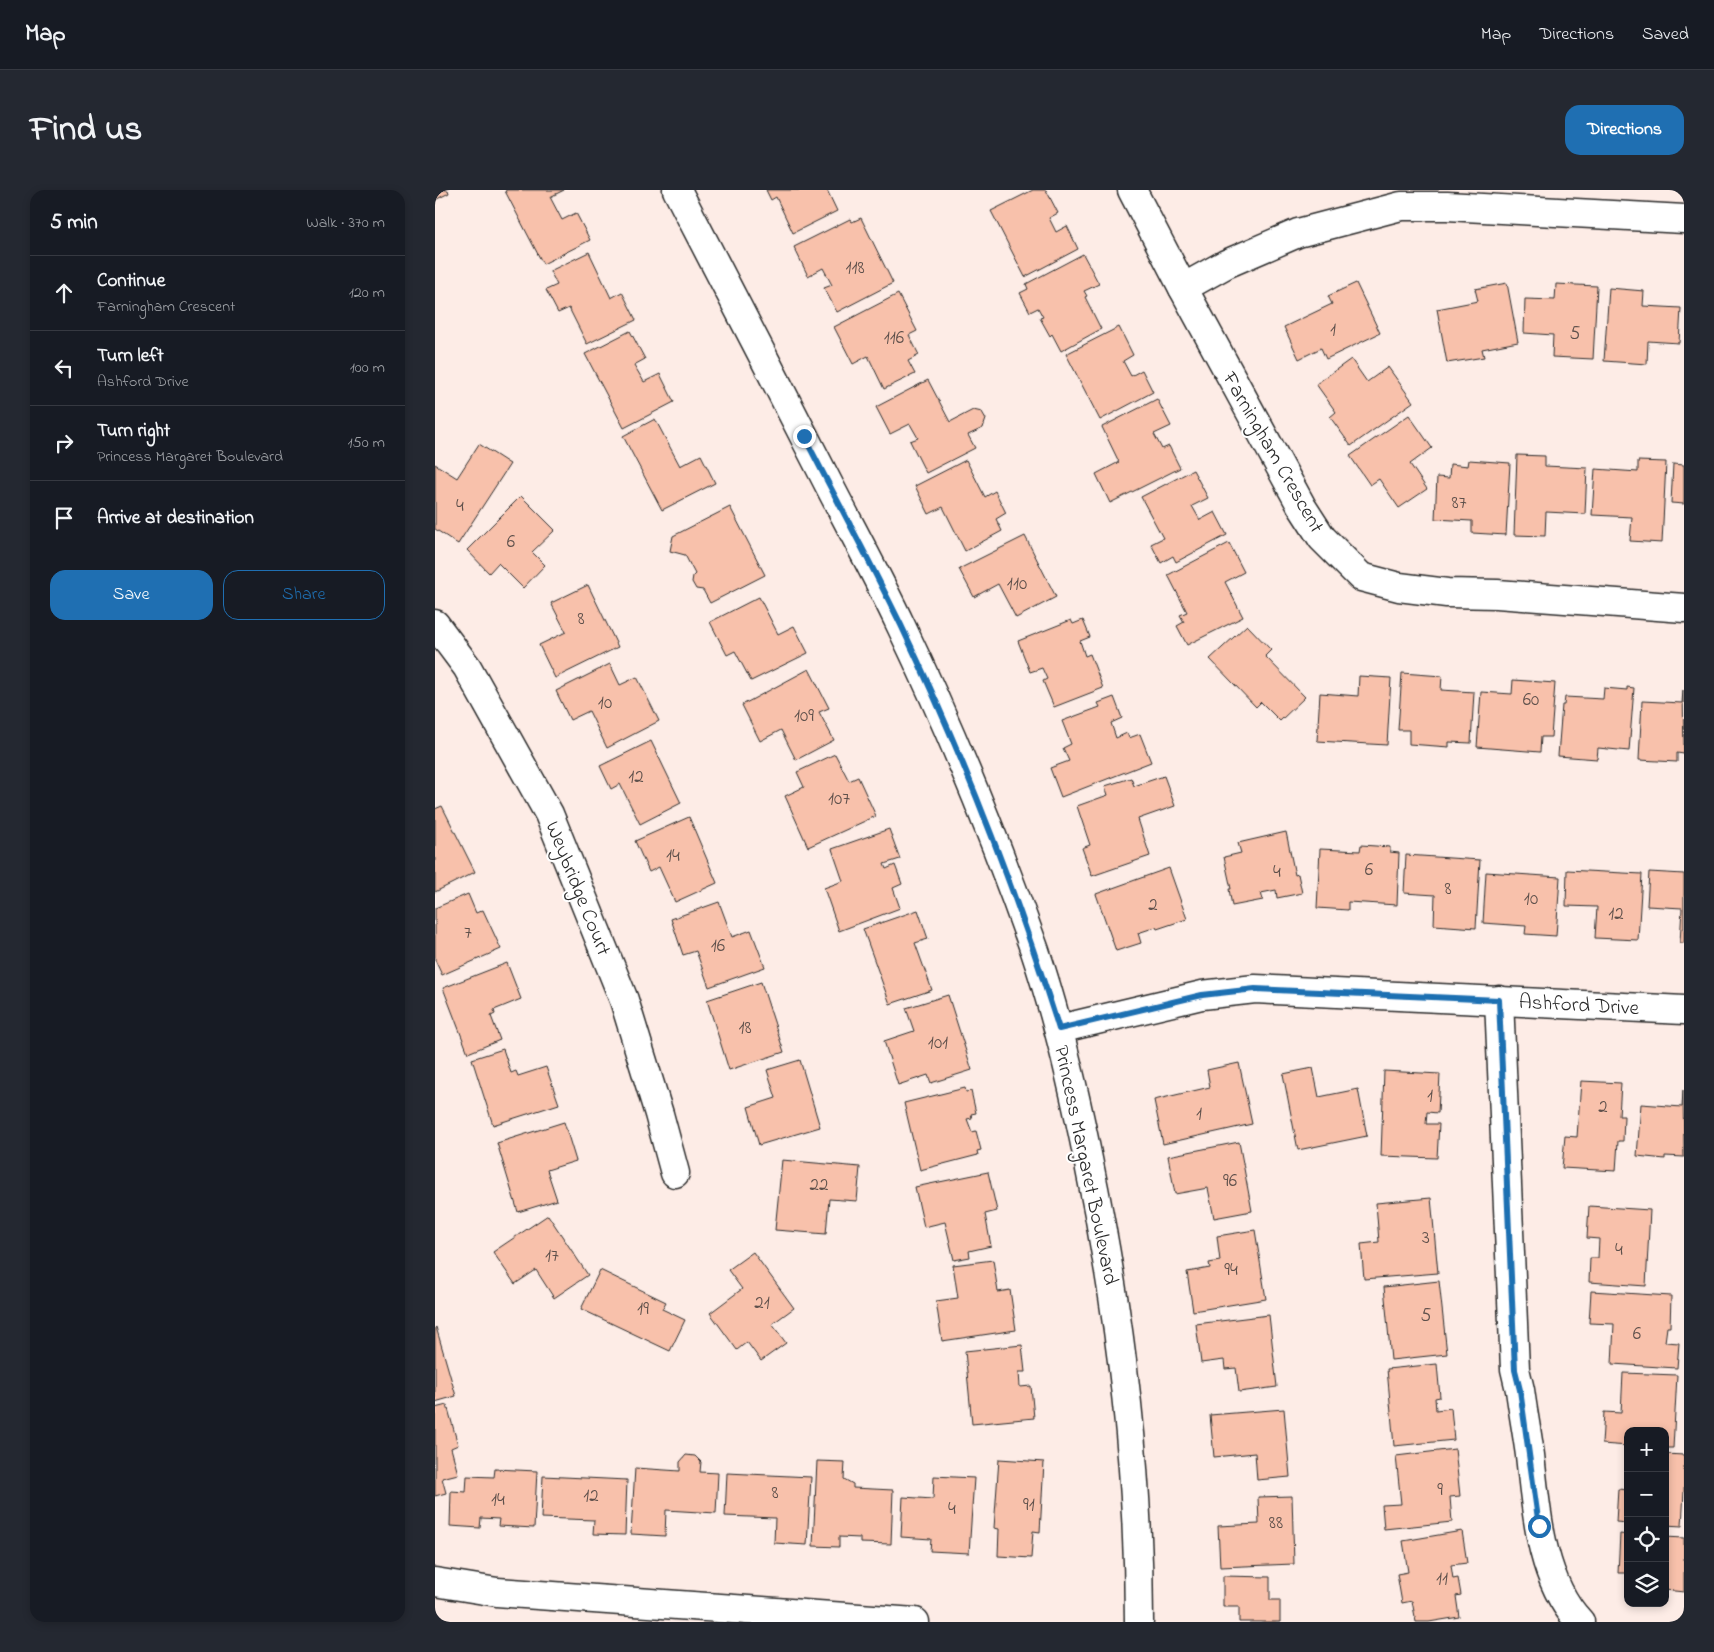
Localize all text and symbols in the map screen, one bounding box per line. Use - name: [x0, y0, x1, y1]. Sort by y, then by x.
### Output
- text: Map: [25, 17, 66, 52]
- text: Map: [1481, 22, 1511, 48]
- text: Directions: [1539, 22, 1614, 48]
- text: Saved: [1642, 22, 1689, 48]
- text: Find us: [30, 105, 142, 156]
- button: Directions: [1565, 105, 1684, 155]
- text: 5 min: [50, 208, 98, 238]
- text: Walk · 370 m: [306, 211, 385, 235]
- house number: 118: [845, 255, 865, 282]
- text: Continue: [97, 268, 165, 295]
- icon: ahead: [50, 279, 78, 307]
- text: 120 m: [349, 281, 385, 305]
- text: Farningham Crescent: [97, 295, 235, 319]
- house number: 1: [1330, 317, 1336, 344]
- house number: 5: [1570, 321, 1581, 348]
- house number: 116: [884, 325, 904, 352]
- text: Turn left: [97, 343, 164, 370]
- icon: left: [50, 354, 78, 382]
- text: 100 m: [350, 356, 385, 380]
- street label: Farningham Crescent: [1212, 366, 1331, 540]
- text: Ashford Drive: [97, 370, 189, 394]
- text: Turn right: [97, 418, 170, 445]
- route end: [793, 425, 816, 448]
- icon: right: [50, 429, 78, 457]
- text: 150 m: [347, 431, 385, 455]
- text: Princess Margaret Boulevard: [97, 445, 283, 469]
- house number: 87: [1452, 490, 1467, 517]
- house number: 4: [456, 493, 464, 520]
- icon: arrive: [50, 504, 78, 532]
- text: Arrive at destination: [97, 505, 254, 532]
- house number: 6: [507, 529, 515, 556]
- button: Save: [50, 570, 213, 620]
- button: Share: [223, 570, 385, 620]
- house number: 110: [1007, 571, 1027, 598]
- house number: 8: [577, 606, 585, 633]
- house number: 60: [1523, 687, 1539, 714]
- house number: 10: [598, 690, 612, 717]
- house number: 109: [794, 703, 814, 730]
- house number: 12: [628, 764, 644, 791]
- house number: 107: [828, 786, 850, 813]
- street label: Weybridge Court: [535, 817, 618, 961]
- house number: 14: [666, 843, 680, 870]
- house number: 6: [1365, 857, 1373, 884]
- house number: 4: [1273, 859, 1281, 886]
- house number: 8: [1444, 876, 1452, 903]
- house number: 10: [1524, 886, 1538, 913]
- house number: 2: [1148, 892, 1158, 919]
- house number: 12: [1608, 901, 1624, 928]
- house number: 7: [464, 920, 472, 947]
- house number: 16: [711, 933, 725, 960]
- street label: Ashford Drive: [1518, 988, 1640, 1024]
- house number: 18: [738, 1015, 752, 1042]
- house number: 101: [928, 1030, 948, 1057]
- street label: Princess Margaret Boulevard: [1043, 1043, 1125, 1289]
- house number: 1: [1427, 1083, 1433, 1110]
- house number: 2: [1598, 1094, 1608, 1121]
- house number: 1: [1196, 1101, 1202, 1128]
- house number: 96: [1223, 1168, 1237, 1195]
- house number: 22: [810, 1172, 828, 1199]
- house number: 3: [1422, 1225, 1430, 1252]
- house number: 4: [1615, 1237, 1623, 1264]
- house number: 17: [545, 1243, 559, 1270]
- house number: 94: [1224, 1257, 1238, 1284]
- house number: 21: [754, 1290, 770, 1317]
- house number: 19: [637, 1296, 649, 1323]
- house number: 5: [1421, 1303, 1432, 1330]
- house number: 6: [1633, 1321, 1641, 1348]
- map controls: [1624, 1427, 1669, 1607]
- button: +: [1624, 1427, 1669, 1472]
- button: −: [1624, 1472, 1669, 1517]
- house number: 9: [1437, 1477, 1443, 1504]
- house number: 8: [771, 1480, 779, 1507]
- house number: 12: [583, 1483, 599, 1510]
- house number: 14: [491, 1487, 505, 1514]
- house number: 91: [1023, 1492, 1035, 1519]
- house number: 4: [948, 1496, 956, 1523]
- house number: 88: [1269, 1510, 1283, 1537]
- route start: [1528, 1515, 1551, 1538]
- button: locate: [1624, 1517, 1669, 1562]
- button: layers: [1624, 1562, 1669, 1607]
- house number: 11: [1436, 1566, 1448, 1593]

